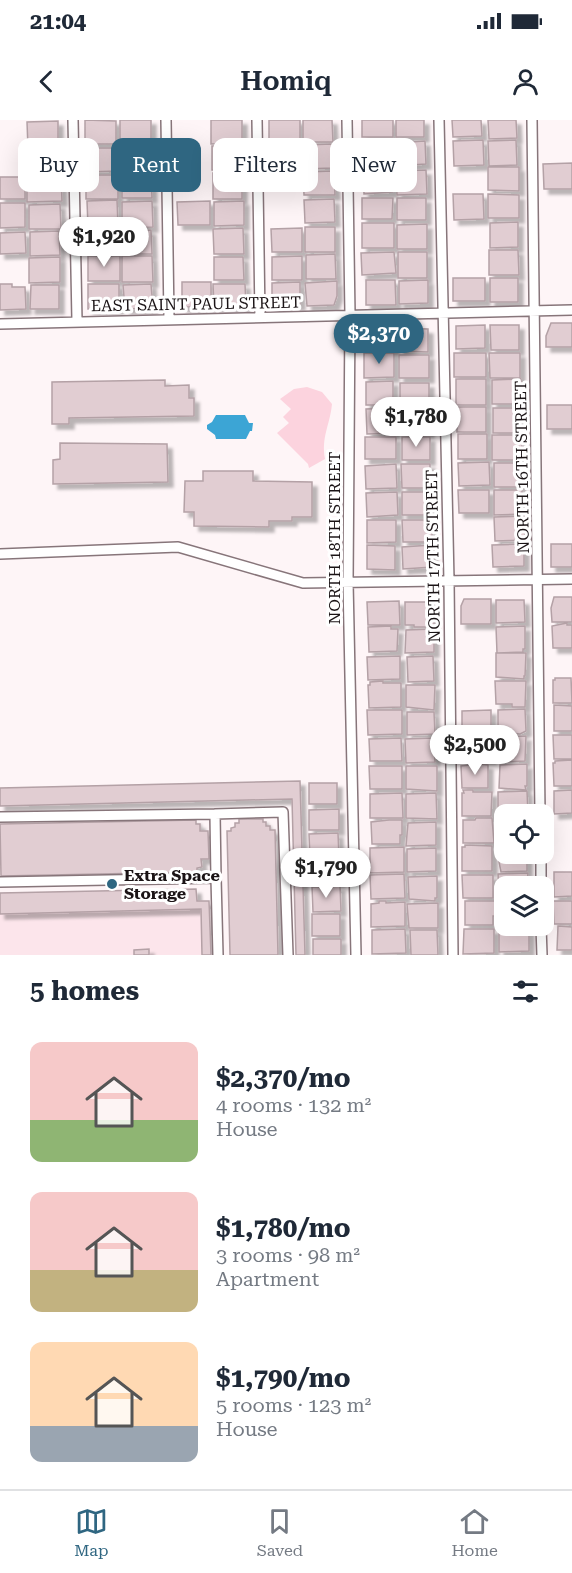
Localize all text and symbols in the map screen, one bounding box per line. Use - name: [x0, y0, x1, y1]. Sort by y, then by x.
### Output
- text: 21:04: [30, 9, 86, 34]
- icon: back: [30, 65, 63, 98]
- text: Homiq: [240, 65, 332, 97]
- icon: person: [509, 65, 542, 98]
- chip: Buy: [18, 138, 99, 192]
- chip: Rent: [111, 138, 201, 192]
- chip: Filters: [213, 138, 318, 192]
- chip: New: [330, 138, 417, 192]
- pin: $1,920: [55, 217, 153, 268]
- text: $1,920: [73, 224, 135, 248]
- street label: EAST SAINT PAUL STREET: [91, 293, 302, 315]
- pin: $2,370: [330, 314, 428, 365]
- text: $2,370: [348, 321, 410, 345]
- street label: NORTH 16TH STREET: [511, 380, 533, 554]
- pin: $1,780: [367, 397, 465, 448]
- text: $1,780: [385, 404, 447, 428]
- street label: NORTH 18TH STREET: [325, 451, 344, 625]
- street label: NORTH 17TH STREET: [422, 469, 444, 643]
- pin: $2,500: [426, 725, 524, 776]
- text: $2,500: [444, 732, 506, 756]
- map controls: [494, 804, 554, 936]
- button: locate: [494, 804, 554, 864]
- pin: $1,790: [277, 848, 375, 899]
- text: $1,790: [295, 855, 357, 879]
- place label: Extra Space Storage: [124, 866, 220, 903]
- button: layers: [494, 876, 554, 936]
- marker: Extra Space Storage: [105, 877, 119, 891]
- icon: filters: [509, 975, 542, 1008]
- text: 5 homes: [30, 976, 139, 1006]
- text: $2,370/mo: [216, 1063, 351, 1093]
- icon: home: [78, 1066, 150, 1138]
- text: 4 rooms · 132 m²: [216, 1093, 371, 1117]
- text: House: [216, 1117, 278, 1141]
- text: $1,780/mo: [216, 1213, 351, 1243]
- icon: home: [78, 1216, 150, 1288]
- text: 3 rooms · 98 m²: [216, 1243, 360, 1267]
- text: Apartment: [216, 1267, 319, 1291]
- text: $1,790/mo: [216, 1363, 351, 1393]
- icon: home: [78, 1366, 150, 1438]
- text: 5 rooms · 123 m²: [216, 1393, 371, 1417]
- text: House: [216, 1417, 278, 1441]
- tab: Map: [74, 1505, 108, 1560]
- tab: Saved: [257, 1505, 303, 1560]
- tab: Home: [451, 1505, 498, 1560]

